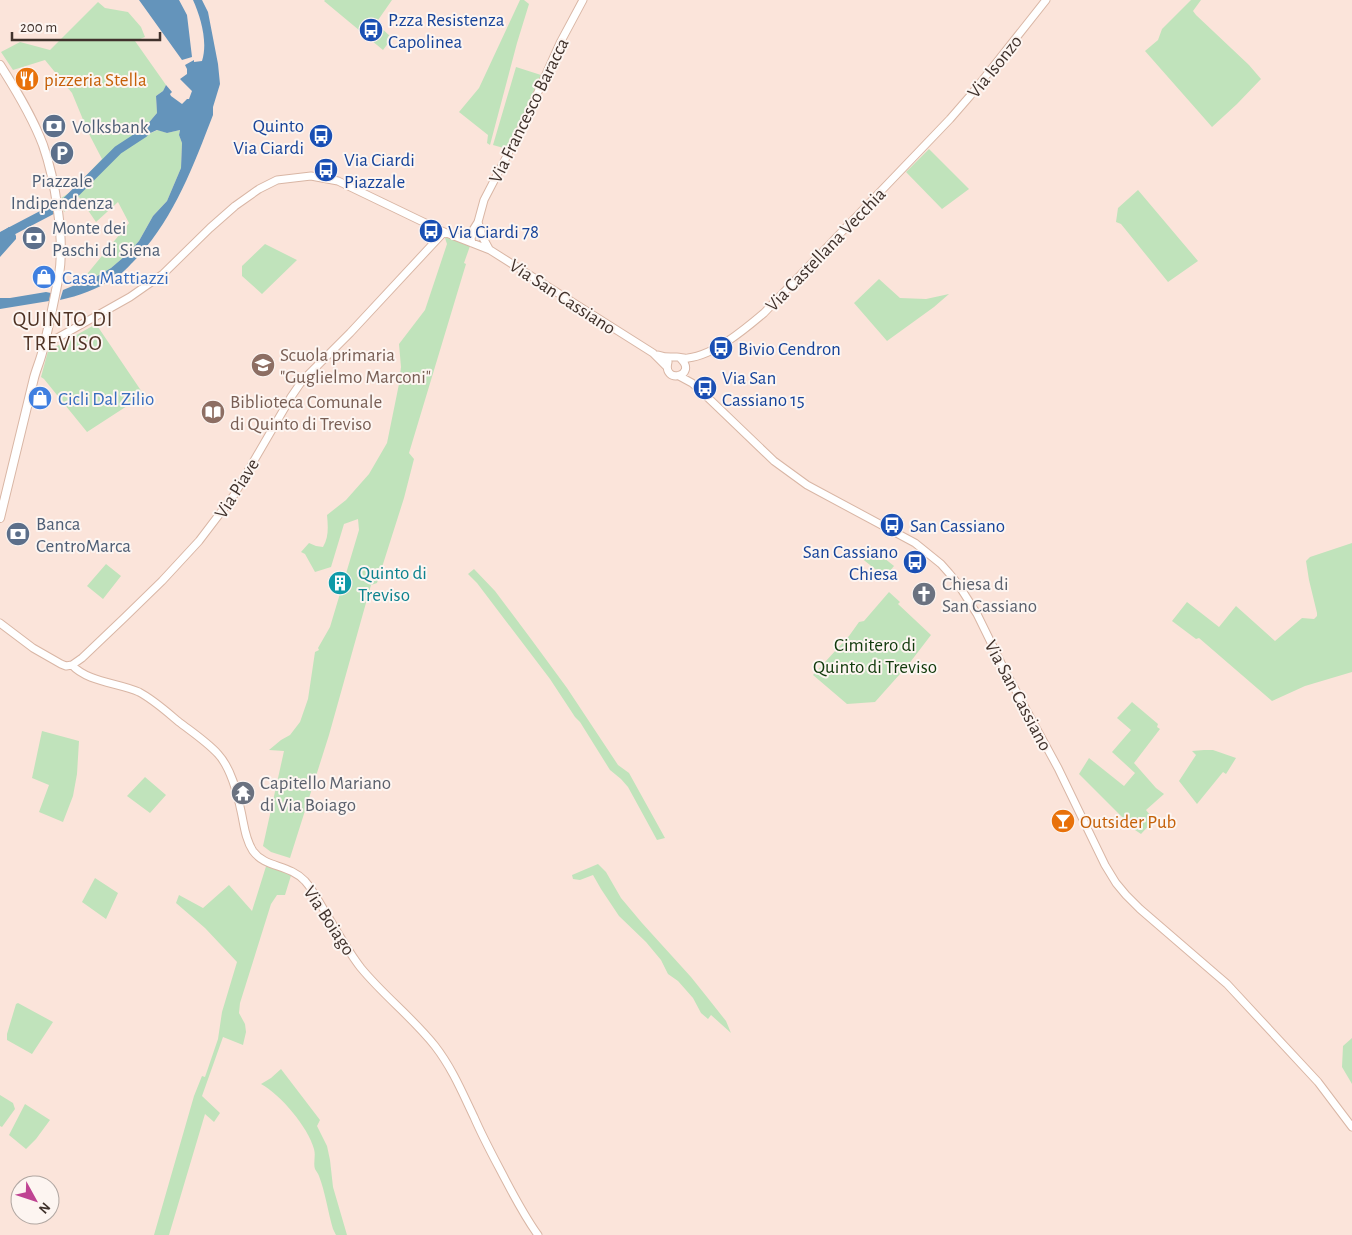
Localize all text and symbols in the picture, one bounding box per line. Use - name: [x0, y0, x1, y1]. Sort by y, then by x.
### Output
- scale bar: [12, 10, 160, 42]
- place label: P.zza Resistenza Capolinea: [388, 11, 505, 52]
- bus stop icon: P.zza Resistenza Capolinea: [358, 17, 384, 43]
- text: 200 m: [20, 20, 57, 35]
- street label: Via Isonzo: [964, 32, 1026, 102]
- street label: Via Francesco Baracca: [486, 35, 573, 186]
- restaurant icon: pizzeria Stella: [14, 66, 40, 92]
- place label: pizzeria Stella: [44, 71, 147, 90]
- bank icon: Volksbank: [41, 113, 67, 139]
- place label: Quinto Via Ciardi: [233, 117, 304, 158]
- place label: Volksbank: [72, 118, 149, 137]
- bus stop icon: Quinto Via Ciardi: [308, 123, 334, 149]
- parking icon: Piazzale Indipendenza: [49, 140, 75, 166]
- place label: Via Ciardi Piazzale: [344, 151, 415, 192]
- bus stop icon: Via Ciardi Piazzale: [313, 157, 339, 183]
- place label: Piazzale Indipendenza: [11, 172, 113, 213]
- street label: Via Castellana Vecchia: [762, 184, 890, 316]
- bus stop icon: Via Ciardi 78: [418, 218, 444, 244]
- place label: Monte dei Paschi di Siena: [52, 219, 161, 260]
- place label: Via Ciardi 78: [448, 223, 539, 242]
- bank icon: Monte dei Paschi di Siena: [21, 225, 47, 251]
- street label: Via San Cassiano: [506, 256, 619, 339]
- shop icon: Casa Mattiazzi: [31, 264, 57, 290]
- place label: Casa Mattiazzi: [62, 269, 169, 288]
- district label: QUINTO DI TREVISO: [13, 309, 113, 354]
- bus stop icon: Bivio Cendron: [708, 335, 734, 361]
- place label: Bivio Cendron: [738, 340, 841, 359]
- place label: Scuola primaria "Guglielmo Marconi": [280, 346, 431, 387]
- school or university icon: Scuola primaria "Guglielmo Marconi": [250, 352, 276, 378]
- place label: Via San Cassiano 15: [722, 369, 805, 410]
- bus stop icon: Via San Cassiano 15: [692, 375, 718, 401]
- shop icon: Cicli Dal Zilio: [27, 385, 53, 411]
- place label: Cicli Dal Zilio: [58, 390, 154, 409]
- place label: Biblioteca Comunale di Quinto di Treviso: [230, 393, 382, 434]
- library icon: Biblioteca Comunale di Quinto di Treviso: [200, 399, 226, 425]
- street label: Via Piave: [212, 455, 263, 522]
- bus stop icon: San Cassiano: [879, 512, 905, 538]
- place label: Banca CentroMarca: [36, 515, 131, 556]
- place label: San Cassiano: [910, 517, 1005, 536]
- bank icon: Banca CentroMarca: [5, 521, 31, 547]
- place label: San Cassiano Chiesa: [803, 543, 898, 584]
- bus stop icon: San Cassiano Chiesa: [902, 549, 928, 575]
- place label: Quinto di Treviso: [358, 564, 427, 605]
- building icon: Quinto di Treviso: [327, 570, 353, 596]
- place label: Chiesa di San Cassiano: [942, 575, 1037, 616]
- church icon: Chiesa di San Cassiano: [911, 581, 937, 607]
- park label: Cimitero di Quinto di Treviso: [813, 636, 937, 677]
- street label: Via San Cassiano: [981, 637, 1055, 754]
- place label: Capitello Mariano di Via Boiago: [260, 774, 391, 815]
- temple icon: Capitello Mariano di Via Boiago: [230, 780, 256, 806]
- bar icon: Outsider Pub: [1050, 808, 1076, 834]
- place label: Outsider Pub: [1080, 813, 1176, 832]
- street label: Via Boiago: [299, 883, 358, 959]
- north arrow: [10, 1175, 60, 1225]
- text: N: [36, 1199, 53, 1216]

